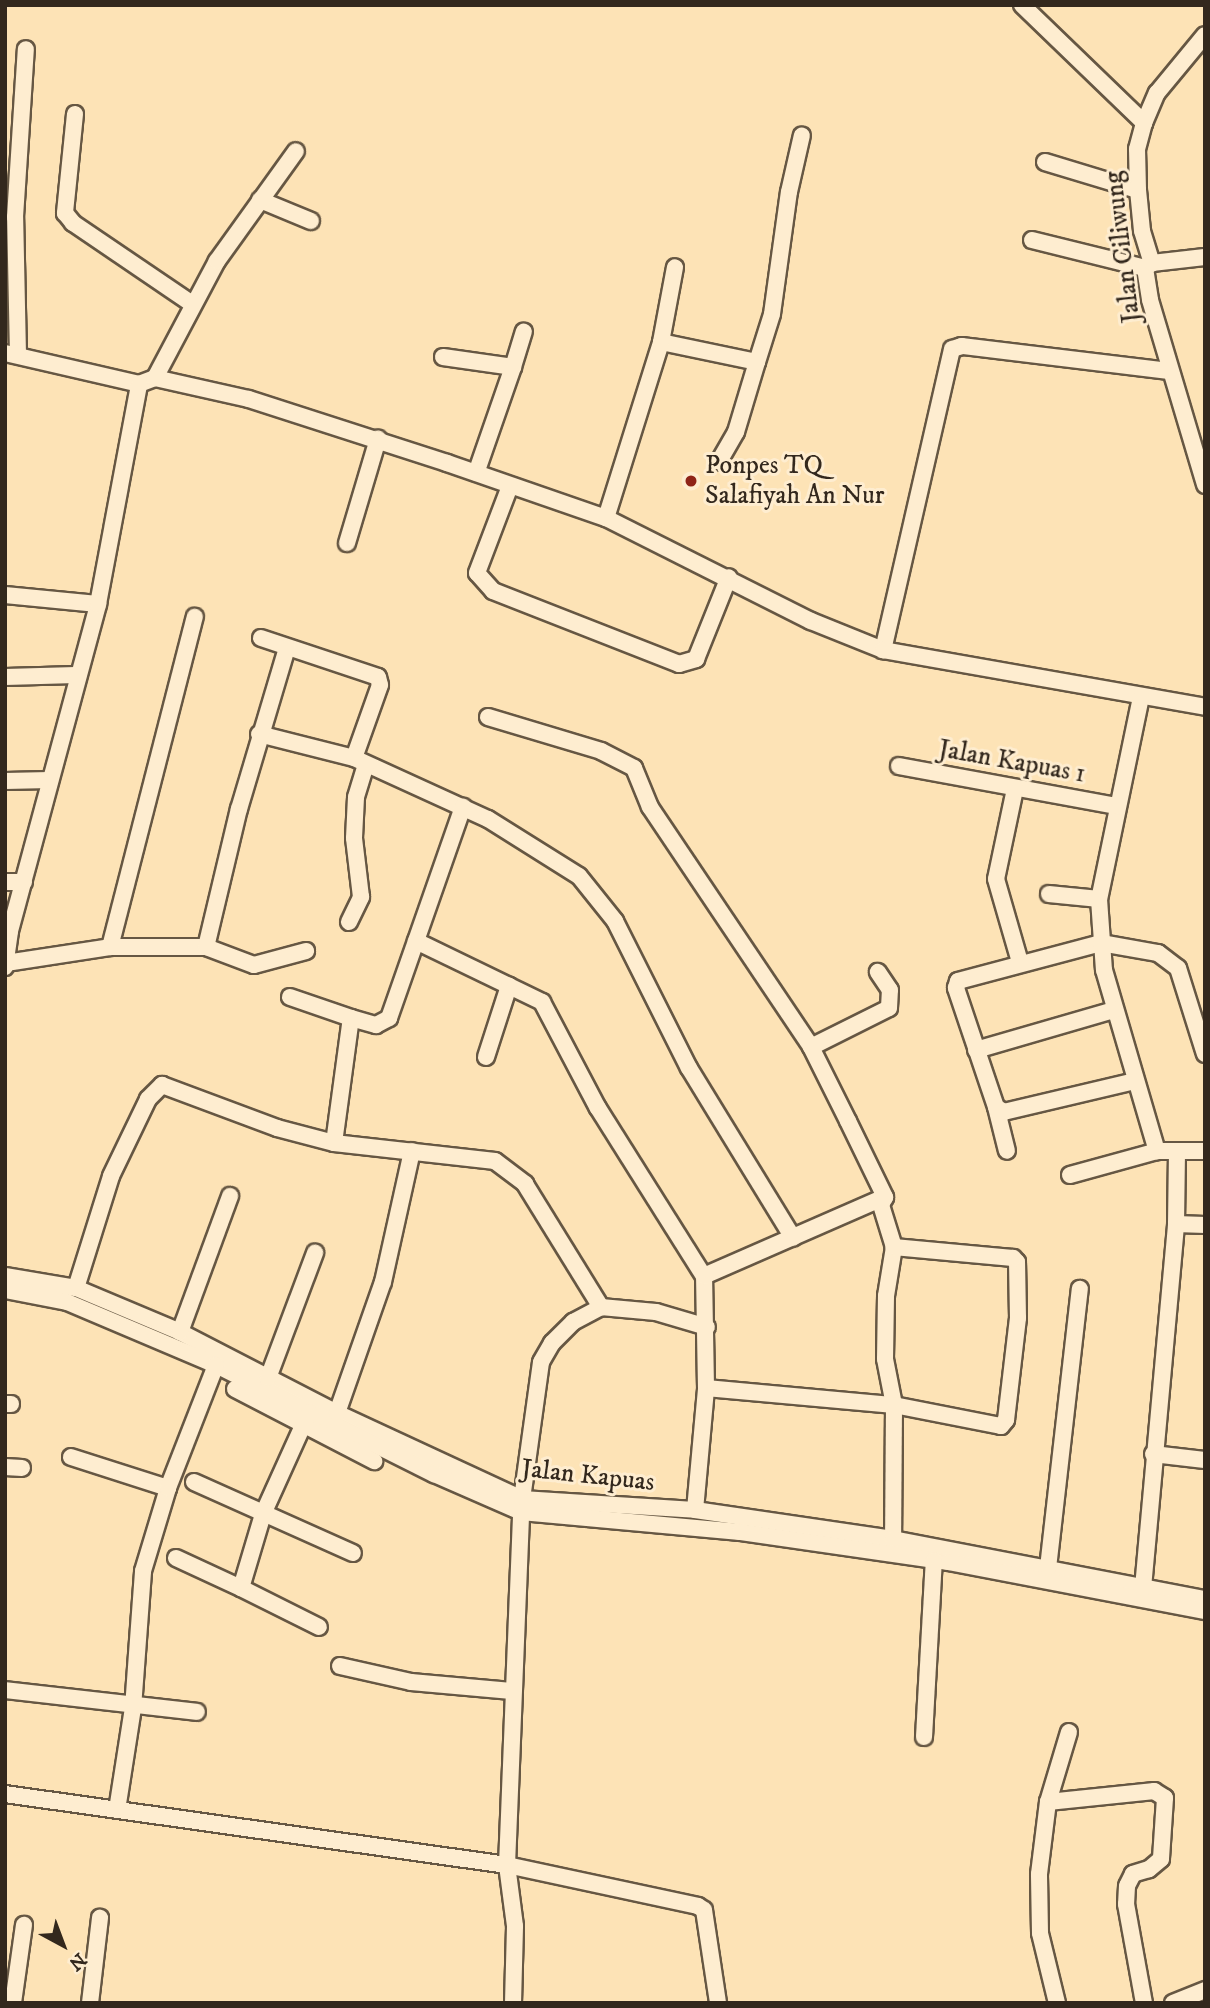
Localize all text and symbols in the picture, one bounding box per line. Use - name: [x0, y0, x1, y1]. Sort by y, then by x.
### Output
- street label: Jalan Ciliwung: [1098, 169, 1148, 325]
- place label: Ponpes TQ Salafiyah An Nur: [705, 450, 885, 512]
- marker: Ponpes TQ Salafiyah An Nur: [683, 473, 699, 489]
- street label: Jalan Kapuas 1: [936, 734, 1088, 790]
- street label: Jalan Kapuas: [520, 1454, 656, 1498]
- north arrow: [28, 1910, 98, 1980]
- text: N: [64, 1947, 91, 1975]

